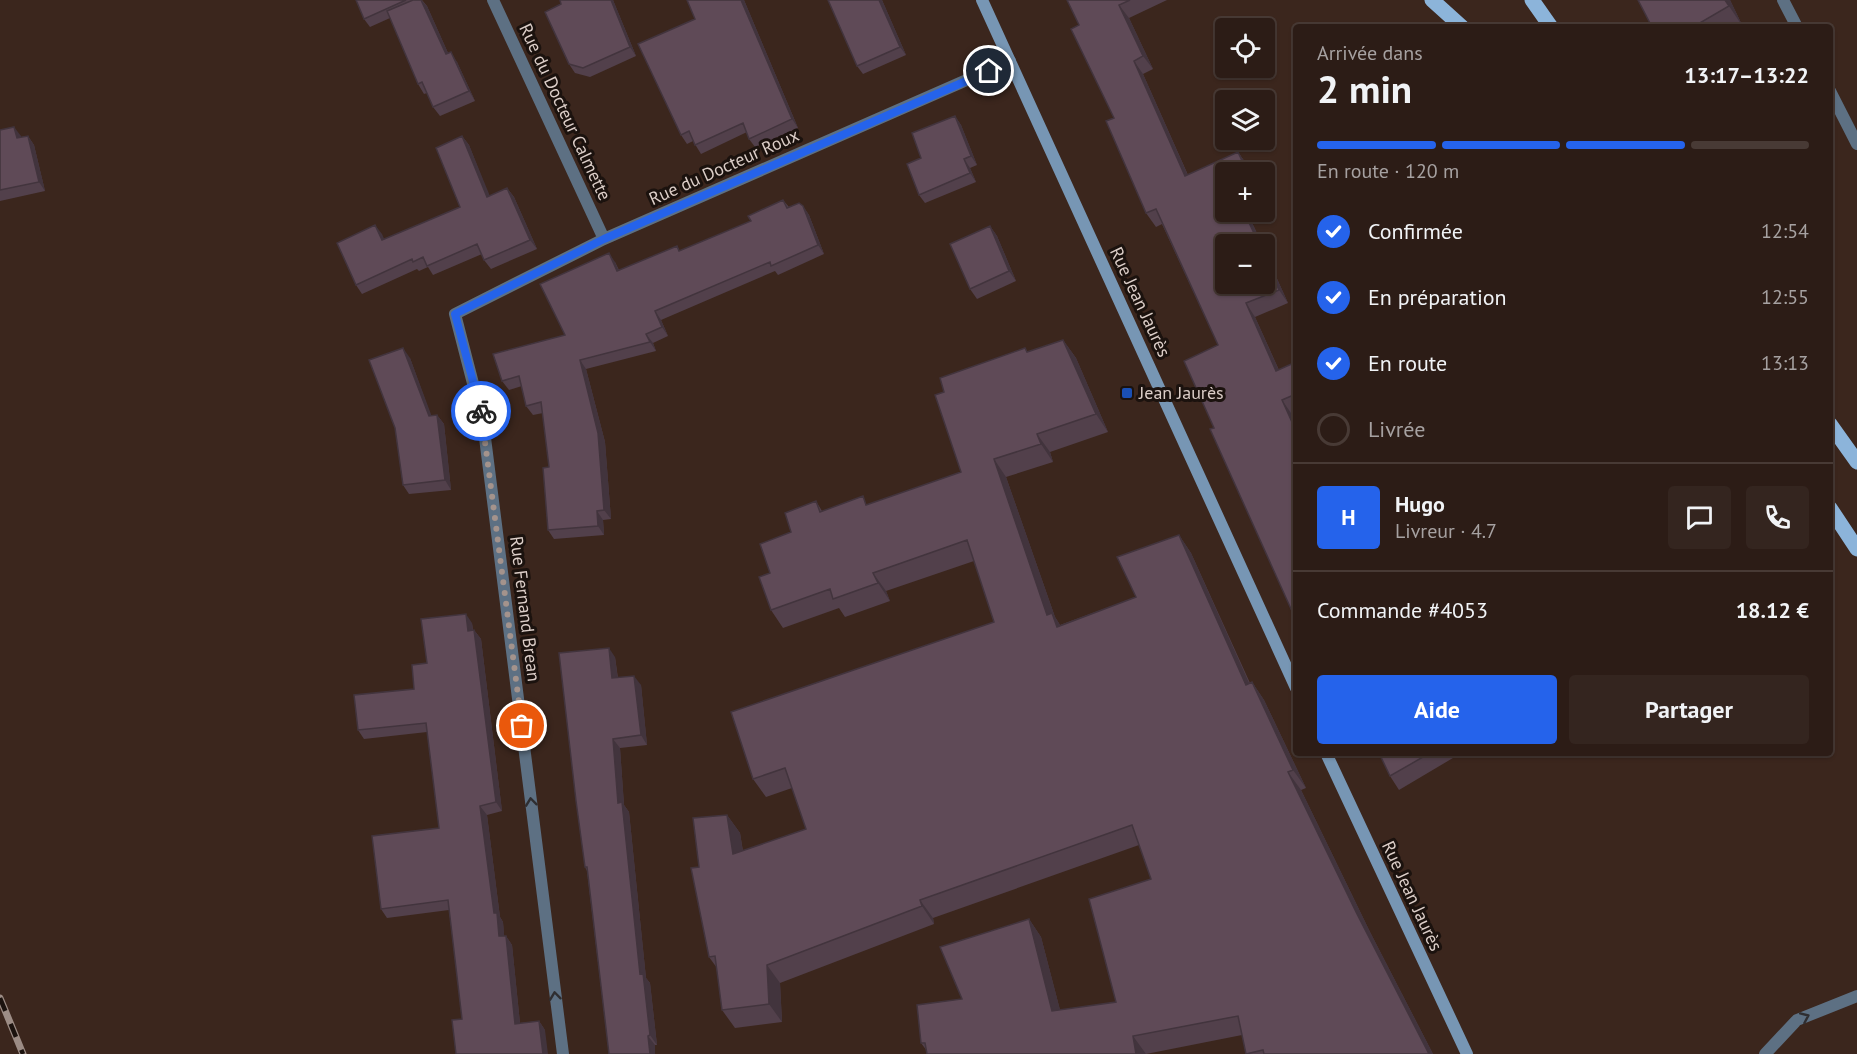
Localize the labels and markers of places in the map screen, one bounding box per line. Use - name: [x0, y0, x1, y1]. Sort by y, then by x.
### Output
- pin: [963, 45, 1014, 96]
- place label: Jean Jaurès: [1138, 381, 1224, 404]
- marker: Jean Jaurès: [1120, 386, 1134, 400]
- pin: [496, 700, 547, 751]

